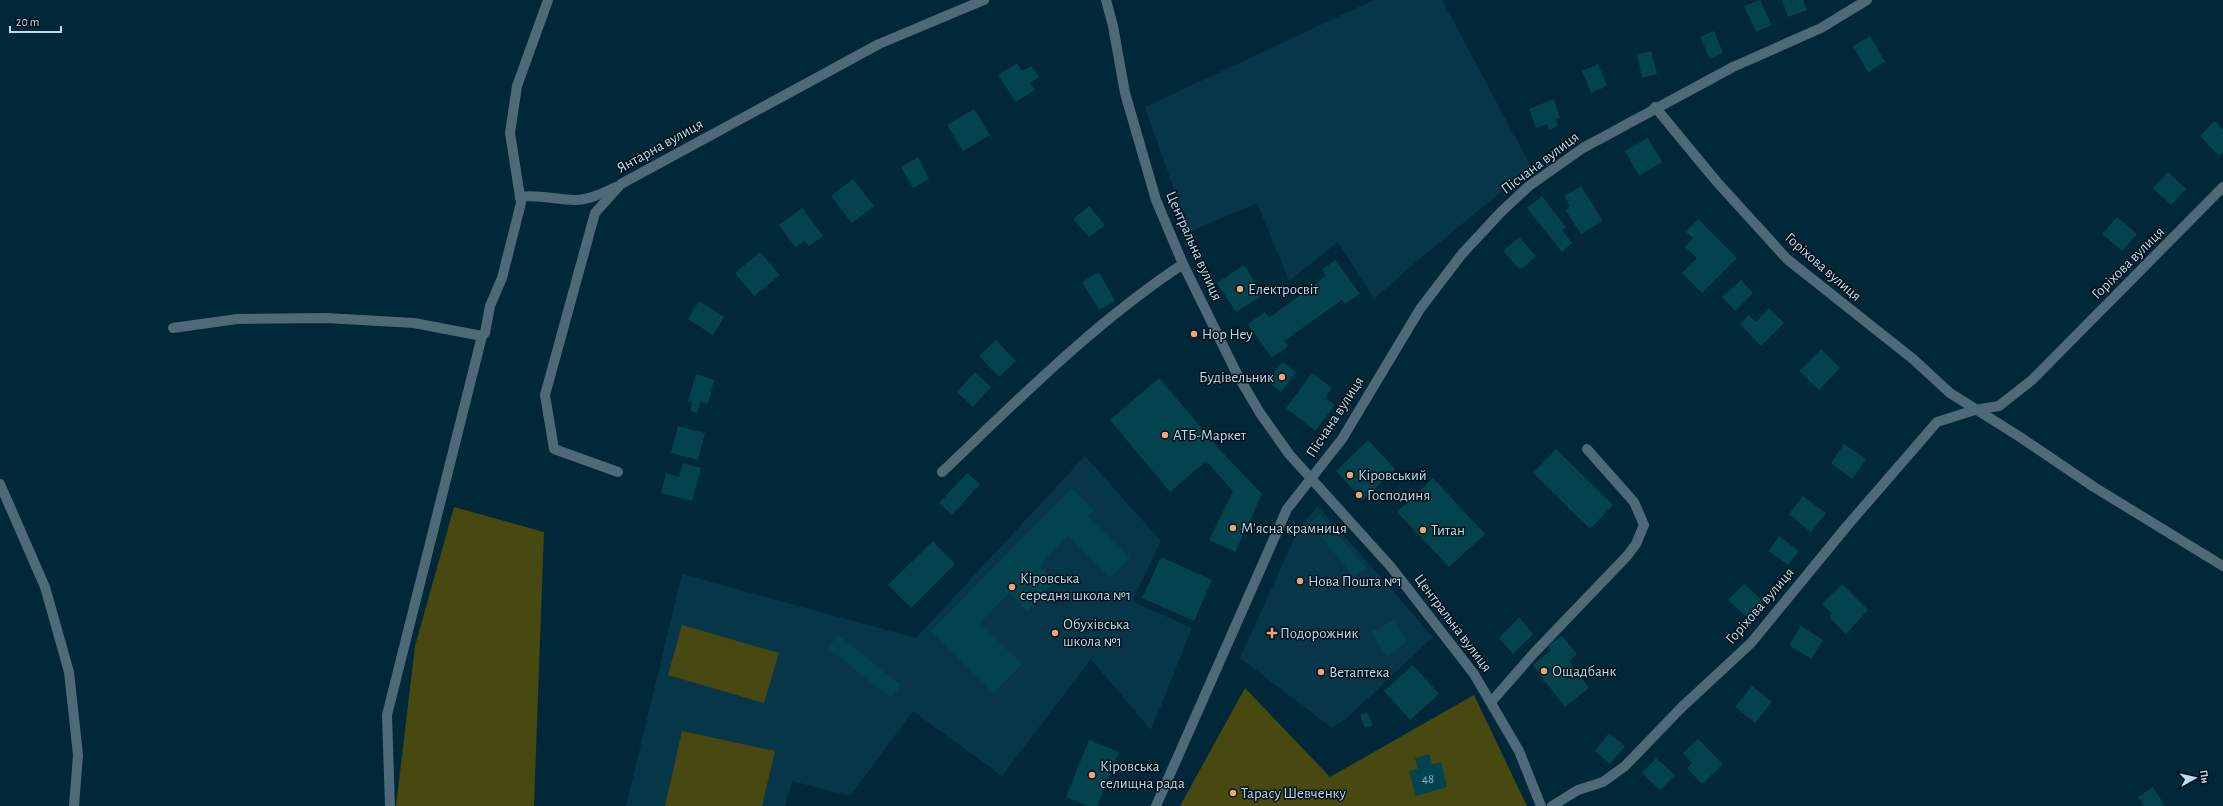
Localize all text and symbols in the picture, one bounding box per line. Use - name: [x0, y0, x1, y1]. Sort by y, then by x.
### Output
- scale bar: [10, 8, 61, 34]
- text: 20 m: [16, 16, 39, 28]
- street label: Янтарна вулиця: [614, 116, 706, 176]
- street label: Пісчана вулиця: [1498, 129, 1582, 197]
- street label: Центральна вулиця: [1163, 189, 1225, 303]
- street label: Горіхова вулиця: [2089, 224, 2167, 302]
- street label: Горіхова вулиця: [1782, 230, 1864, 304]
- place label: Електросвіт: [1248, 282, 1319, 297]
- marker: Електросвіт: [1235, 284, 1245, 294]
- place label: Hop Hey: [1202, 327, 1253, 342]
- marker: Hop Hey: [1189, 329, 1199, 339]
- place label: Будівельник: [1199, 370, 1274, 385]
- marker: Будівельник: [1277, 372, 1287, 382]
- street label: Пісчана вулиця: [1303, 374, 1367, 460]
- place label: АТБ-Маркет: [1173, 428, 1247, 443]
- marker: АТБ-Маркет: [1160, 430, 1170, 440]
- place label: Кіровський: [1358, 468, 1427, 483]
- marker: Кіровський: [1345, 470, 1355, 480]
- place label: Господиня: [1367, 488, 1430, 503]
- marker: Господиня: [1354, 490, 1364, 500]
- place label: М'ясна крамниця: [1241, 521, 1347, 536]
- marker: М'ясна крамниця: [1228, 523, 1238, 533]
- place label: Титан: [1431, 523, 1465, 538]
- marker: Титан: [1418, 525, 1428, 535]
- street label: Горіхова вулиця: [1723, 565, 1797, 647]
- place label: Кіровська середня школа №1: [1020, 571, 1131, 603]
- street label: Центральна вулиця: [1411, 571, 1495, 675]
- place label: Нова Пошта №1: [1308, 574, 1402, 589]
- marker: Нова Пошта №1: [1295, 576, 1305, 586]
- marker: Кіровська середня школа №1: [1007, 582, 1017, 592]
- place label: Обухівська школа №1: [1063, 617, 1130, 649]
- place label: Подорожник: [1280, 626, 1359, 641]
- marker: Обухівська школа №1: [1050, 628, 1060, 638]
- marker: Подорожник: [1267, 628, 1277, 638]
- place label: Ощадбанк: [1552, 664, 1616, 679]
- place label: Ветаптека: [1329, 665, 1390, 680]
- marker: Ощадбанк: [1539, 666, 1549, 676]
- marker: Ветаптека: [1316, 667, 1326, 677]
- north arrow: [2175, 758, 2215, 798]
- place label: Кіровська селищна рада: [1100, 759, 1185, 791]
- text: Пн: [2198, 769, 2211, 784]
- marker: Кіровська селищна рада: [1087, 770, 1097, 780]
- house number: 48: [1422, 773, 1434, 786]
- place label: Тарасу Шевченку: [1241, 786, 1346, 801]
- marker: Тарасу Шевченку: [1228, 788, 1238, 798]

